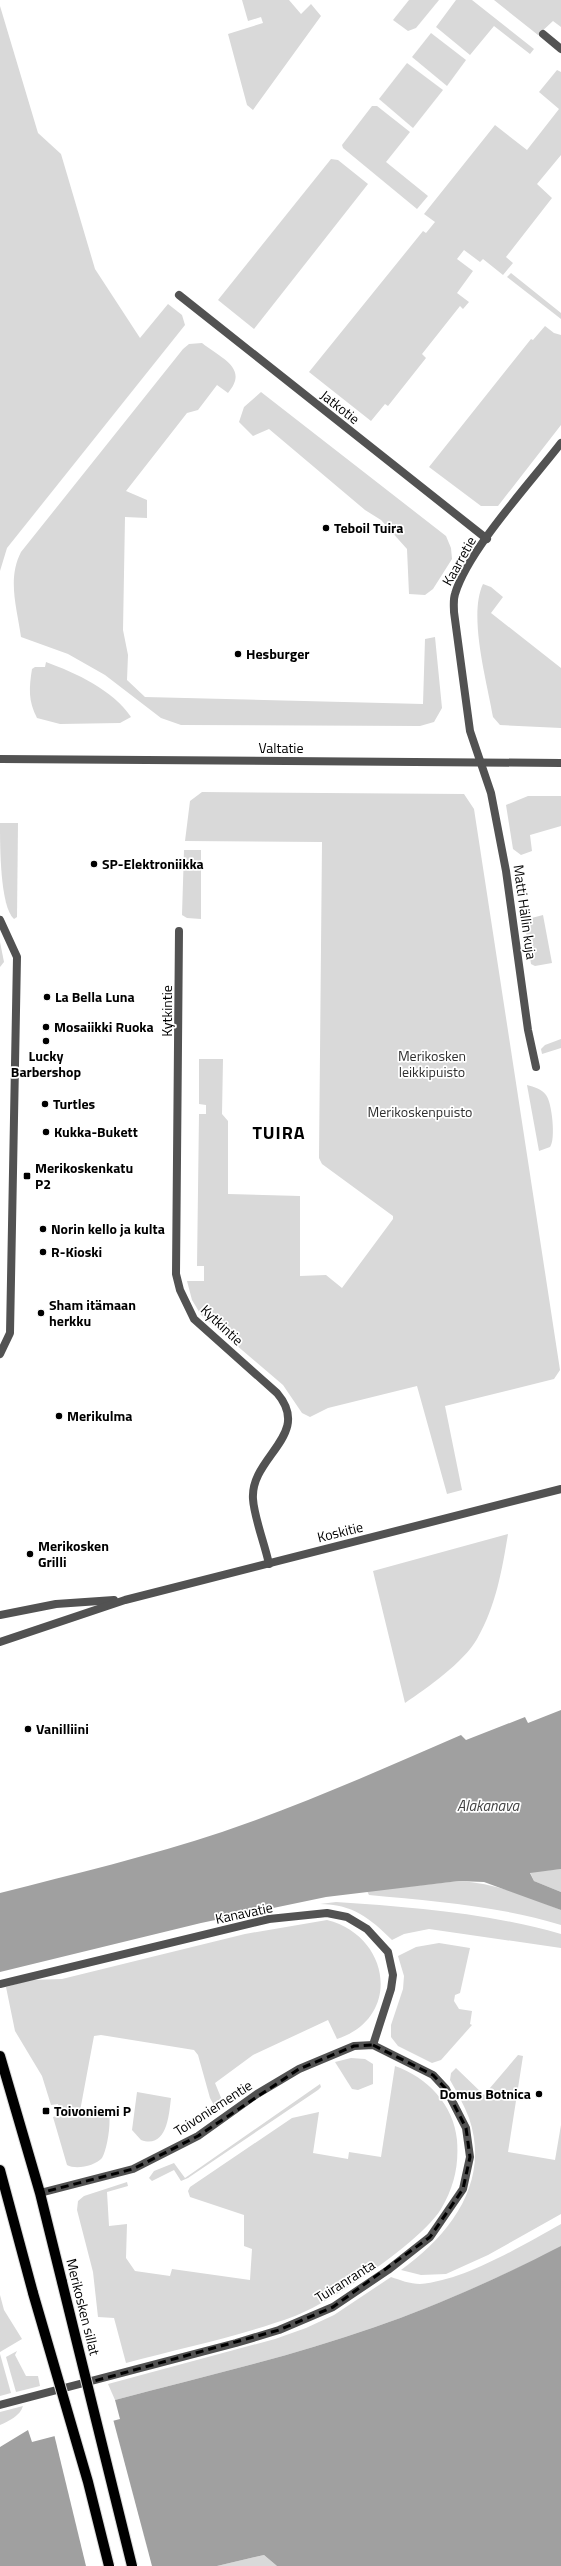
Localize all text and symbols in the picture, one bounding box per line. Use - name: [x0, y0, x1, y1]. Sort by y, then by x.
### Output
- street label: Jatkotie: [316, 385, 364, 429]
- place label: Teboil Tuira: [334, 517, 403, 538]
- marker: Teboil Tuira: [321, 523, 331, 533]
- street label: Kaarretie: [436, 532, 481, 589]
- place label: Hesburger: [246, 643, 310, 664]
- marker: Hesburger: [233, 649, 243, 659]
- street label: Valtatie: [259, 737, 304, 758]
- place label: SP-Elektroniikka: [102, 853, 204, 874]
- marker: SP-Elektroniikka: [89, 859, 99, 869]
- street label: Matti Hällin kuja: [508, 863, 543, 961]
- street label: Kytkintie: [156, 985, 177, 1037]
- place label: La Bella Luna: [55, 986, 135, 1007]
- marker: La Bella Luna: [42, 992, 52, 1002]
- place label: Mosaiikki Ruoka: [54, 1016, 154, 1037]
- marker: Mosaiikki Ruoka: [41, 1022, 51, 1032]
- marker: Lucky Barbershop: [41, 1036, 51, 1046]
- place label: Lucky Barbershop: [11, 1045, 82, 1082]
- park label: Merikosken leikkipuisto: [398, 1045, 466, 1082]
- place label: Turtles: [53, 1093, 96, 1114]
- marker: Turtles: [40, 1099, 50, 1109]
- park label: Merikoskenpuisto: [368, 1101, 472, 1122]
- district label: TUIRA: [252, 1119, 306, 1146]
- place label: Kukka-Bukett: [54, 1121, 138, 1142]
- marker: Kukka-Bukett: [41, 1127, 51, 1137]
- place label: Merikoskenkatu P2: [35, 1157, 133, 1194]
- marker: Merikoskenkatu P2: [22, 1171, 32, 1181]
- place label: Norin kello ja kulta: [51, 1218, 165, 1239]
- marker: Norin kello ja kulta: [38, 1224, 48, 1234]
- place label: R-Kioski: [51, 1241, 102, 1262]
- marker: R-Kioski: [38, 1247, 48, 1257]
- place label: Sham itämaan herkku: [49, 1294, 136, 1331]
- street label: Kytkintie: [196, 1299, 248, 1350]
- marker: Sham itämaan herkku: [36, 1308, 46, 1318]
- place label: Merikulma: [67, 1405, 133, 1426]
- marker: Merikulma: [54, 1411, 64, 1421]
- street label: Koskitie: [315, 1516, 365, 1547]
- place label: Merikosken Grilli: [38, 1535, 109, 1572]
- marker: Merikosken Grilli: [25, 1549, 35, 1559]
- place label: Vanilliini: [36, 1718, 89, 1739]
- marker: Vanilliini: [23, 1724, 33, 1734]
- water label: Alakanava: [457, 1794, 521, 1817]
- street label: Kanavatie: [213, 1896, 275, 1929]
- street label: Toivoniementie: [169, 2074, 256, 2141]
- place label: Domus Botnica: [440, 2083, 531, 2104]
- marker: Domus Botnica: [534, 2089, 544, 2099]
- place label: Toivoniemi P: [54, 2100, 131, 2121]
- marker: Toivoniemi P: [41, 2106, 51, 2116]
- street label: Tuiranranta: [311, 2254, 379, 2307]
- street label: Merikosken sillat: [61, 2256, 106, 2358]

